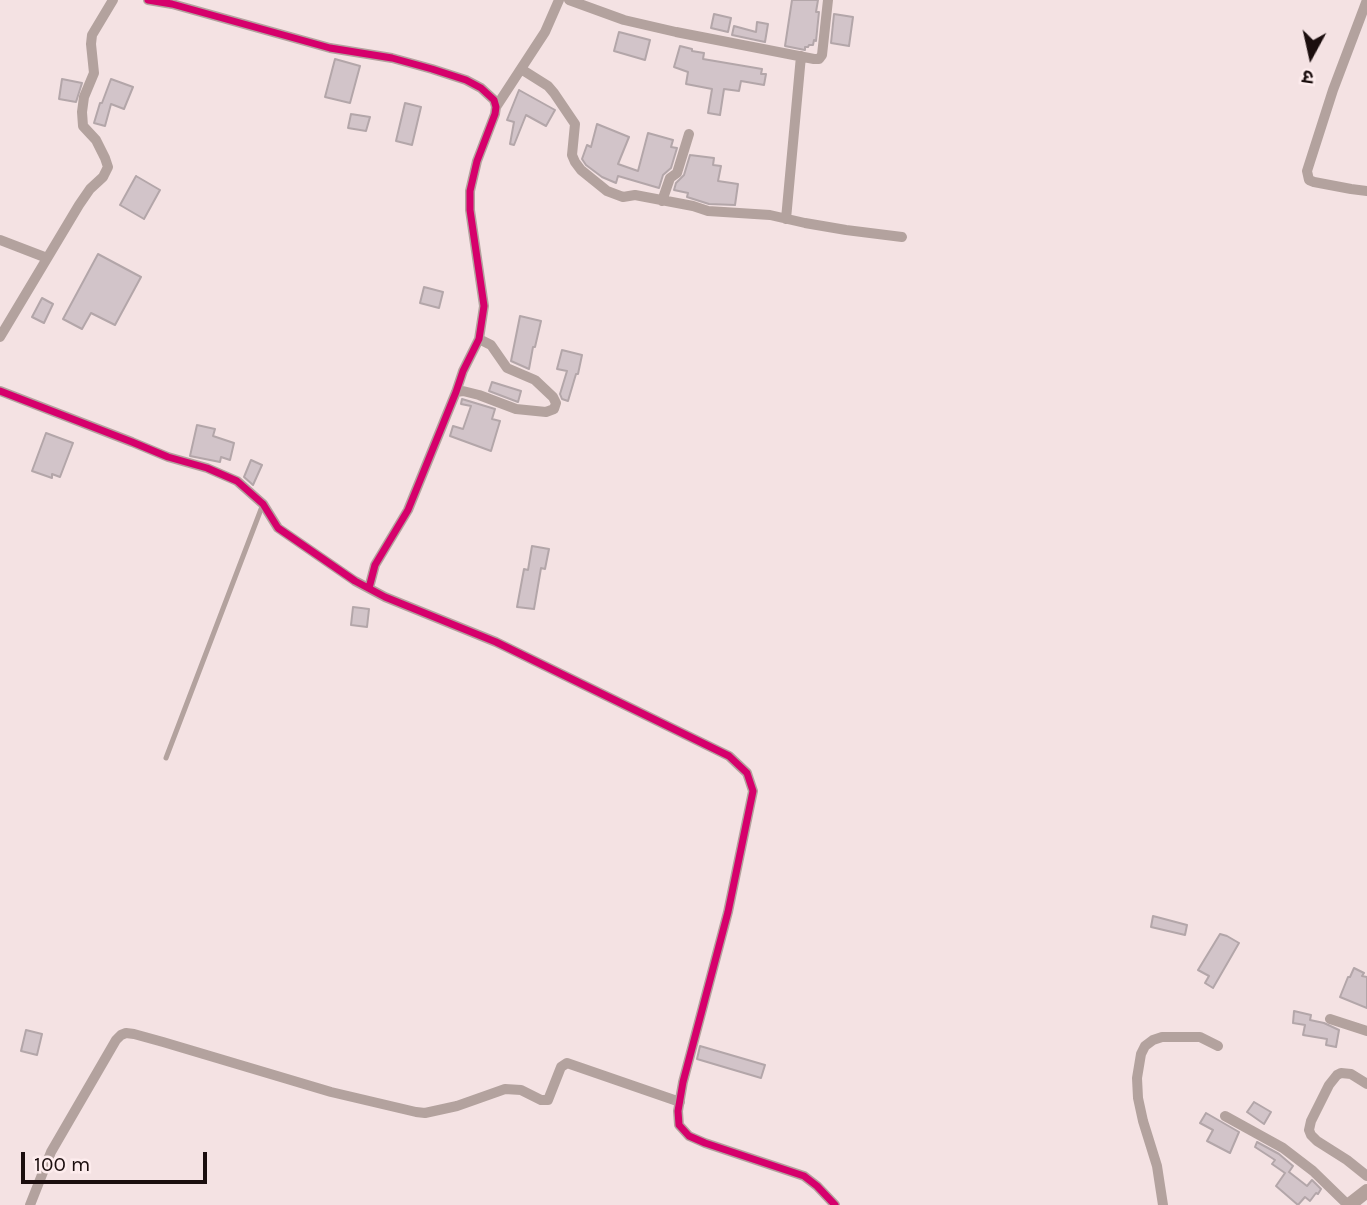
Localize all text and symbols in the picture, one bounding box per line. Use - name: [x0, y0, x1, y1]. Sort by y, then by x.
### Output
- north arrow: [1276, 21, 1346, 91]
- text: उ: [1301, 65, 1315, 88]
- scale bar: [24, 1138, 210, 1182]
- text: 100 m: [34, 1152, 91, 1176]

